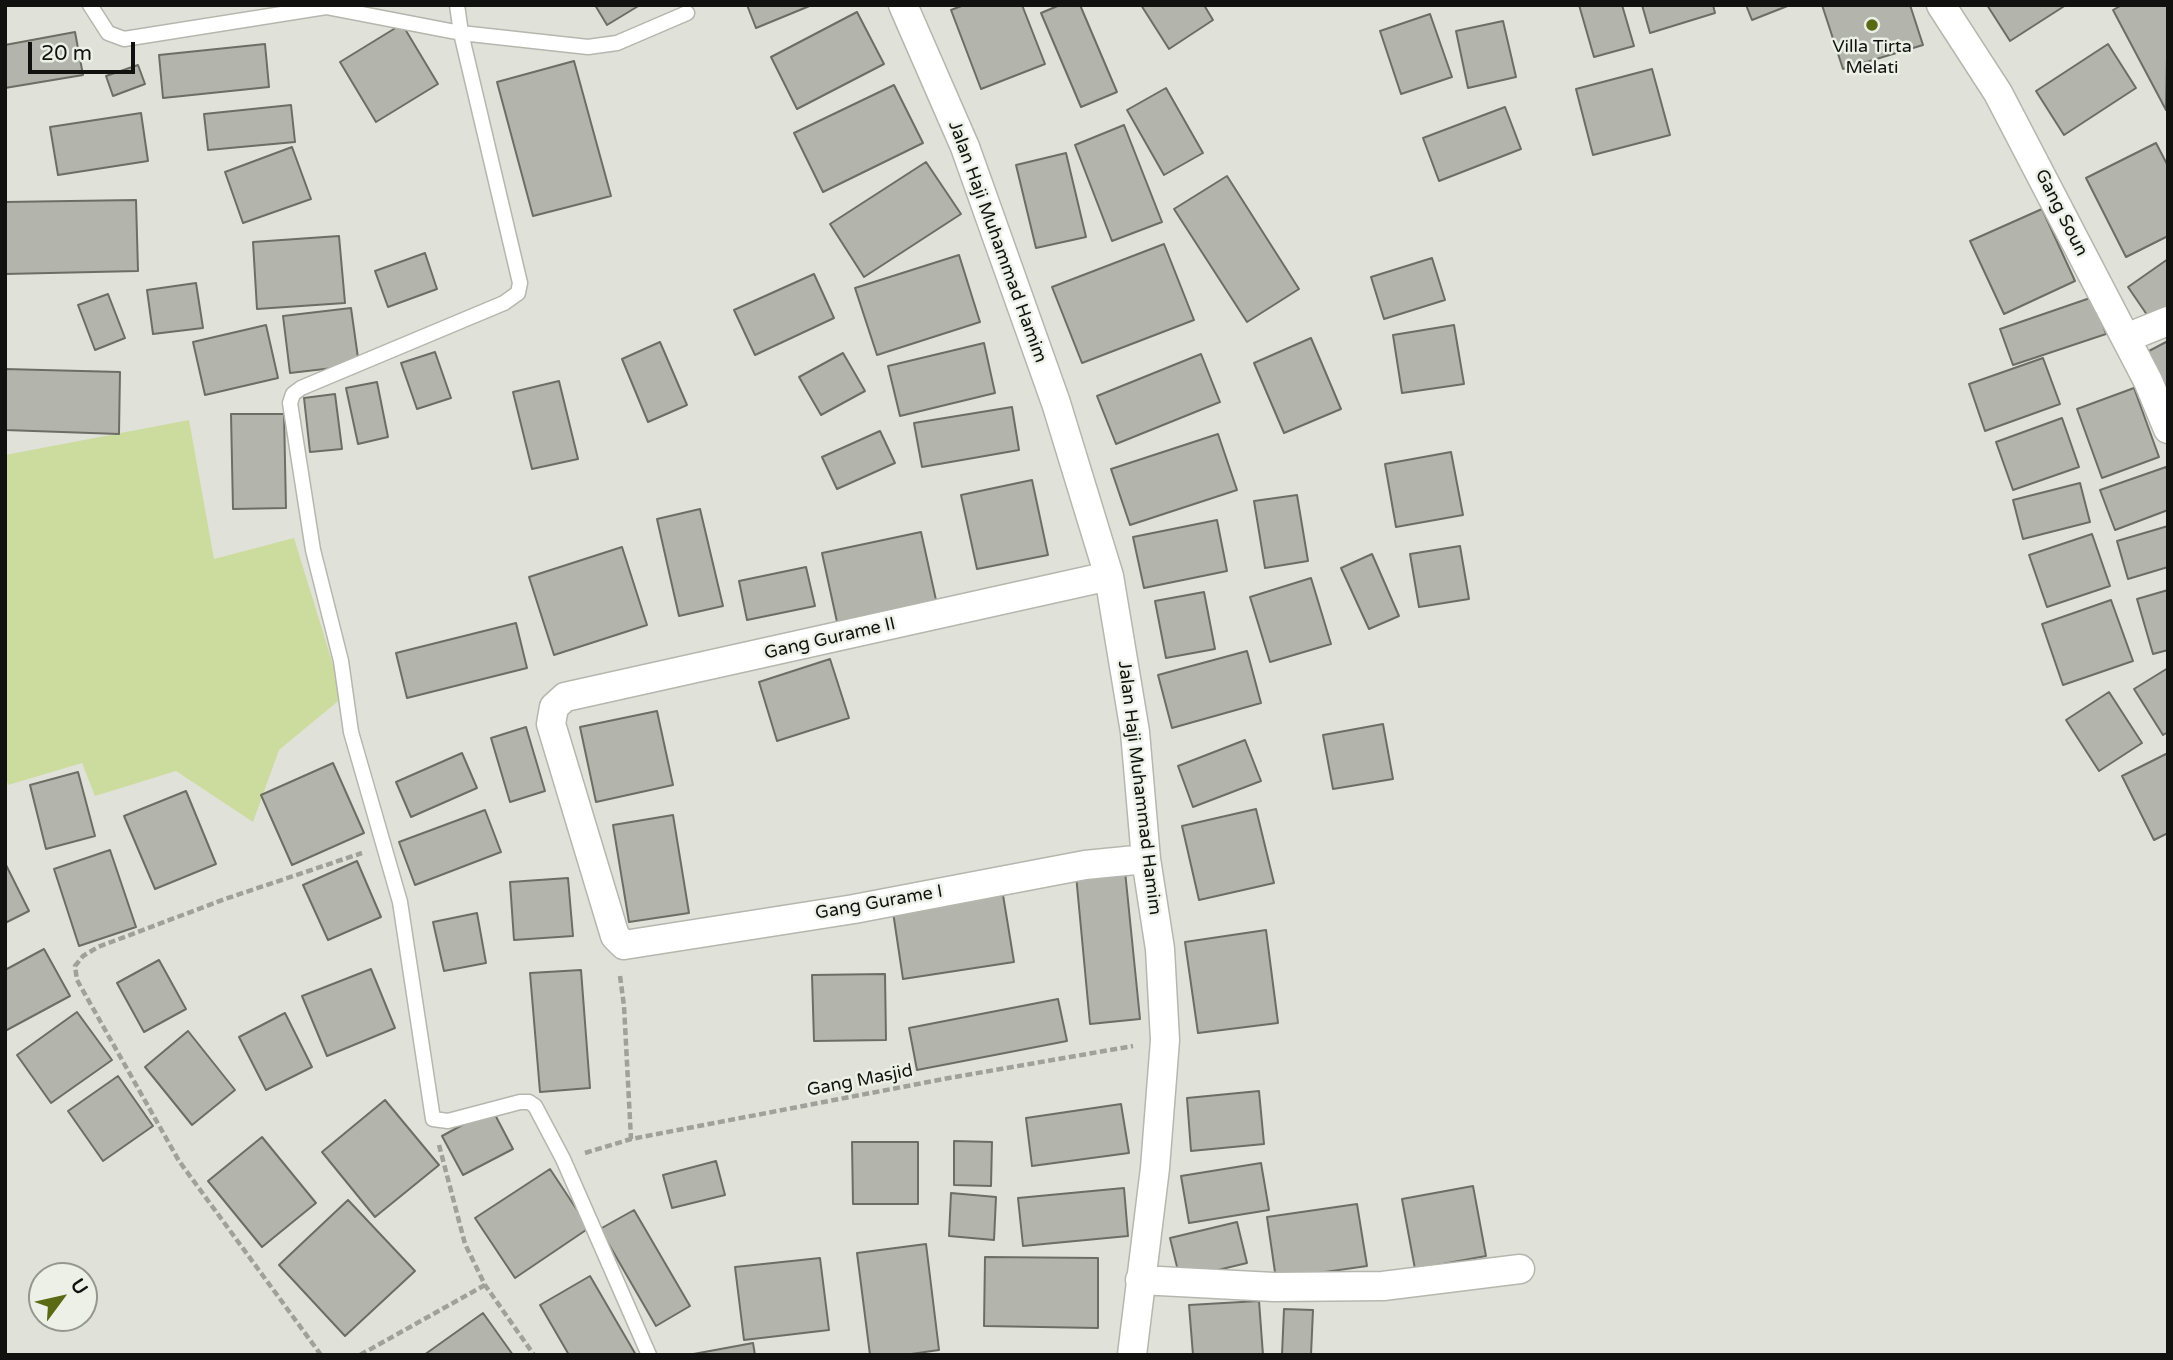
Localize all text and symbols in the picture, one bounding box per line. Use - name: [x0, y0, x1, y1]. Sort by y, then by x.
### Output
- marker: Villa Tirta Melati: [1864, 17, 1880, 33]
- scale bar: [32, 28, 138, 72]
- place label: Villa Tirta Melati: [1832, 36, 1912, 78]
- text: 20 m: [41, 41, 92, 66]
- street label: Jalan Haji Muhammad Hamim: [943, 118, 1051, 366]
- street label: Gang Soun: [2030, 166, 2092, 260]
- street label: Gang Gurame II: [762, 613, 898, 665]
- street label: Jalan Haji Muhammad Hamim: [1113, 660, 1165, 916]
- street label: Gang Gurame I: [814, 881, 944, 925]
- street label: Gang Masjid: [805, 1060, 915, 1102]
- north arrow: [28, 1262, 98, 1332]
- text: U: [66, 1275, 92, 1299]

